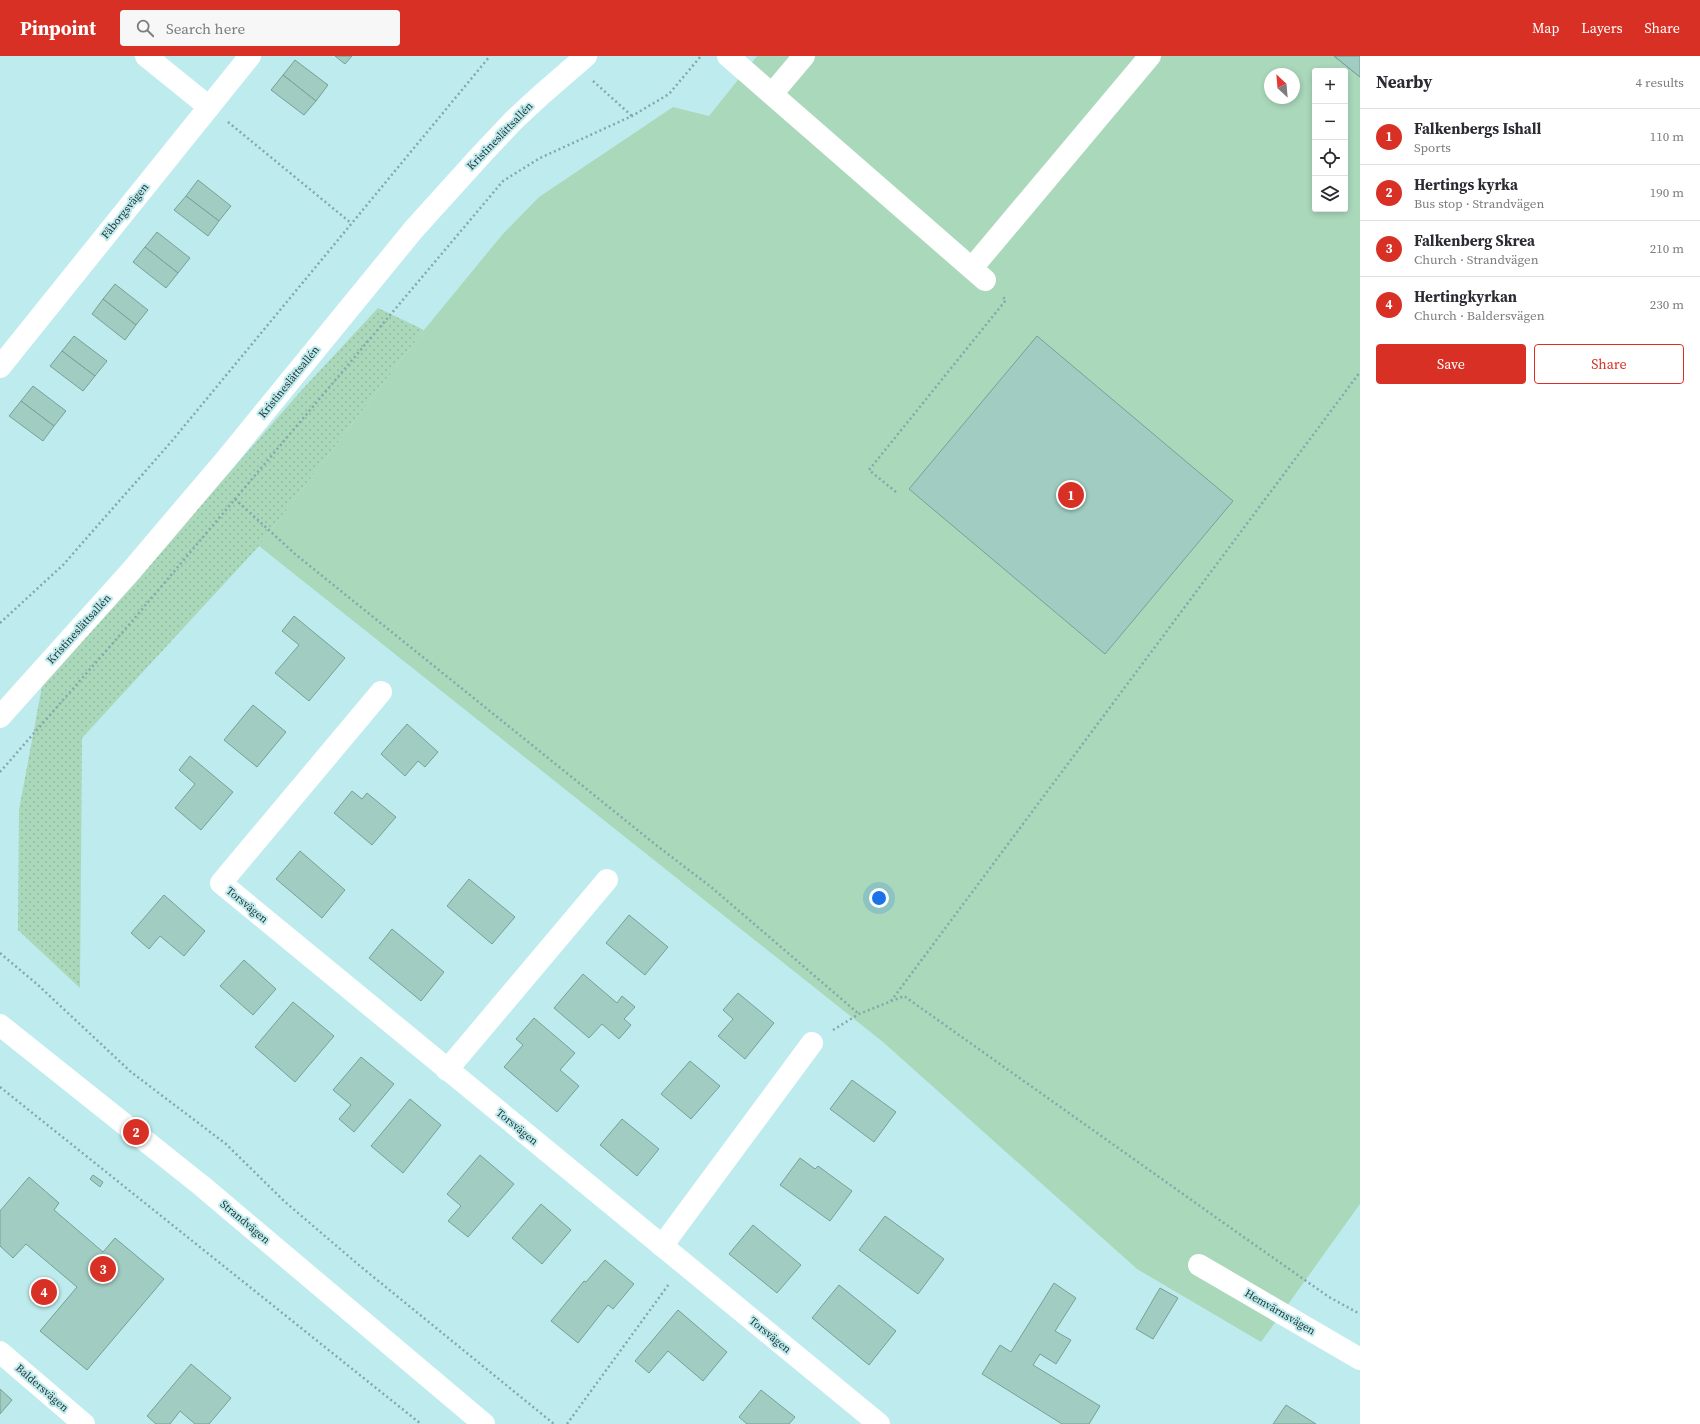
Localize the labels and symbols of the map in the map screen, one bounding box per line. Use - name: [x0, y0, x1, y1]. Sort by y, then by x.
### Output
- north arrow: [1264, 68, 1300, 104]
- street label: Kristineslättsallén: [464, 99, 537, 173]
- street label: Fåborgsvägen: [98, 180, 152, 242]
- street label: Kristineslättsallén: [255, 342, 323, 421]
- pin: 1: [1058, 480, 1084, 510]
- street label: Kristineslättsallén: [44, 591, 115, 667]
- street label: Torsvägen: [223, 883, 271, 927]
- your location: [869, 888, 889, 908]
- street label: Torsvägen: [493, 1105, 541, 1149]
- pin: 2: [123, 1117, 149, 1147]
- street label: Strandvägen: [217, 1197, 273, 1247]
- pin: 3: [90, 1254, 116, 1284]
- pin: 4: [31, 1277, 57, 1307]
- street label: Hemvärnsvägen: [1242, 1286, 1318, 1339]
- street label: Torsvägen: [746, 1313, 794, 1357]
- street label: Baldersvägen: [12, 1361, 72, 1415]

